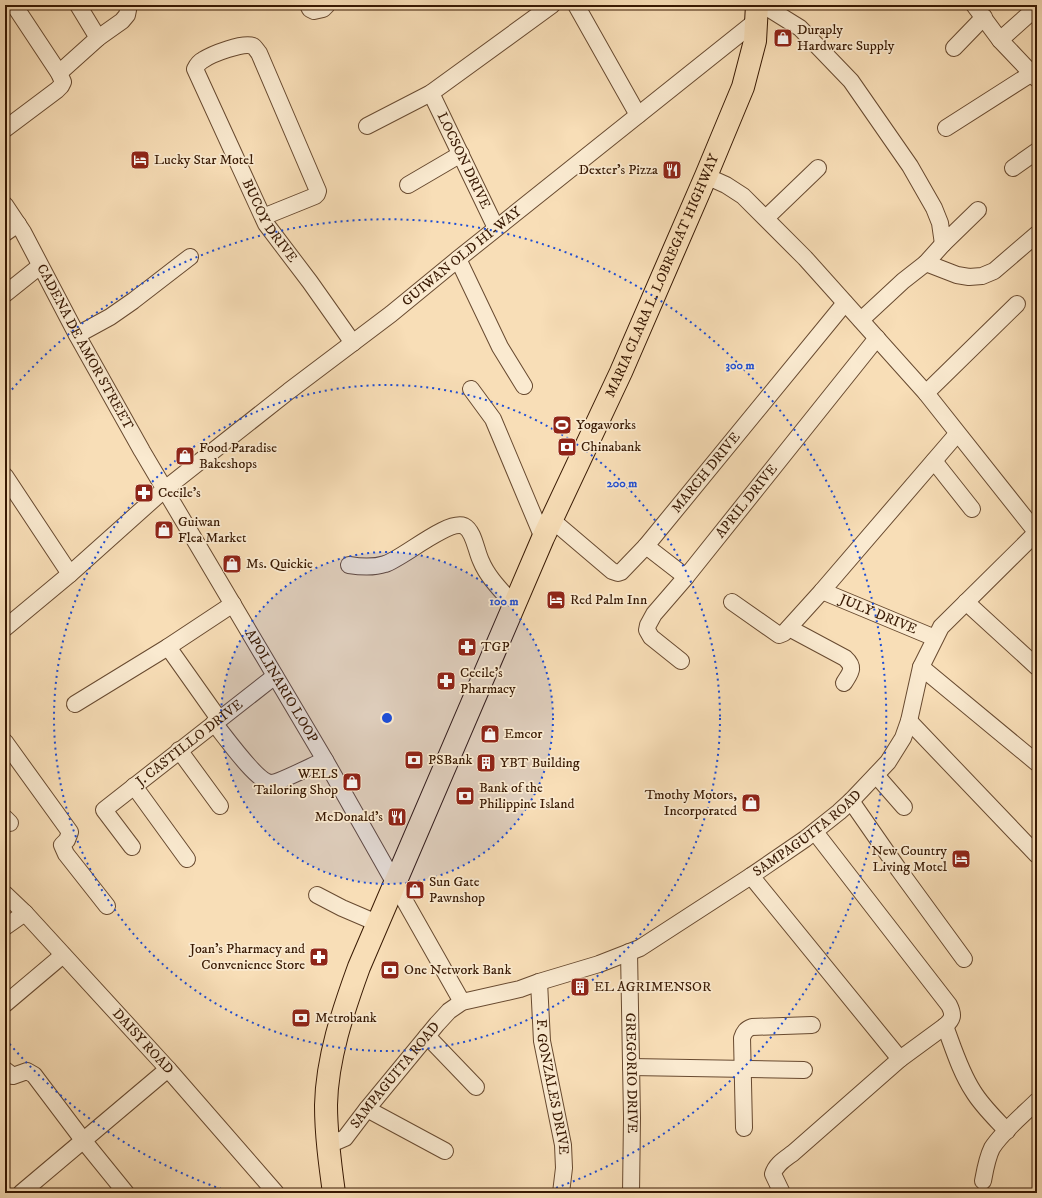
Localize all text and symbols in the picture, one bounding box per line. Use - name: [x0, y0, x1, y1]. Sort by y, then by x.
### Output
- place label: Duraply Hardware Supply: [797, 21, 895, 55]
- shop icon: Duraply Hardware Supply: [772, 27, 794, 49]
- street label: LOCSON DRIVE: [433, 109, 494, 212]
- hotel icon: Lucky Star Motel: [129, 149, 151, 171]
- place label: Lucky Star Motel: [154, 151, 254, 169]
- street label: MARIA CLARA L. LOBREGAT HIGHWAY: [601, 151, 723, 400]
- restaurant icon: Dexter's Pizza: [661, 159, 683, 181]
- place label: Dexter's Pizza: [579, 161, 658, 179]
- street label: BUCOY DRIVE: [238, 176, 301, 266]
- street label: GUIWAN OLD HI-WAY: [398, 203, 525, 310]
- street label: CADENA DE AMOR STREET: [32, 261, 138, 433]
- text: 300 m: [726, 358, 754, 373]
- sports icon: Yogaworks: [551, 414, 573, 436]
- place label: Yogaworks: [576, 416, 636, 434]
- street label: MARCH DRIVE: [668, 429, 744, 517]
- bank icon: Chinabank: [556, 436, 578, 458]
- place label: Chinabank: [581, 438, 641, 456]
- place label: Food Paradise Bakeshops: [199, 439, 277, 473]
- shop icon: Food Paradise Bakeshops: [174, 445, 196, 467]
- street label: APRIL DRIVE: [712, 461, 782, 542]
- text: 200 m: [607, 476, 637, 491]
- pharmacy icon: Cecile's: [133, 482, 155, 504]
- place label: Cecile's: [158, 484, 201, 502]
- place label: Guiwan Flea Market: [178, 513, 247, 547]
- shop icon: Guiwan Flea Market: [153, 519, 175, 541]
- shop icon: Ms. Quickie: [221, 553, 243, 575]
- place label: Ms. Quickie: [246, 555, 313, 573]
- hotel icon: Red Palm Inn: [545, 589, 567, 611]
- street label: JULY DRIVE: [835, 590, 920, 639]
- place label: Red Palm Inn: [570, 591, 648, 609]
- text: 100 m: [490, 594, 518, 609]
- street label: APOLINARIO LOOP: [241, 626, 322, 746]
- pharmacy icon: TGP: [456, 636, 478, 658]
- place label: TGP: [481, 638, 510, 656]
- place label: Cecile's Pharmacy: [460, 664, 516, 698]
- pharmacy icon: Cecile's Pharmacy: [435, 670, 457, 692]
- street label: J. CASTILLO DRIVE: [131, 696, 247, 792]
- centre of rings: [380, 711, 394, 725]
- shop icon: Emcor: [479, 723, 501, 745]
- place label: Emcor: [504, 725, 543, 743]
- bank icon: PSBank: [403, 749, 425, 771]
- place label: PSBank: [428, 751, 473, 769]
- building icon: YBT Building: [475, 752, 497, 774]
- place label: YBT Building: [500, 754, 580, 772]
- place label: WELS Tailoring Shop: [254, 765, 338, 799]
- shop icon: WELS Tailoring Shop: [341, 771, 363, 793]
- place label: Bank of the Philippine Island: [479, 779, 574, 813]
- bank icon: Bank of the Philippine Island: [454, 785, 476, 807]
- place label: Tmothy Motors, Incorporated: [645, 786, 737, 820]
- street label: SAMPAGUITA ROAD: [750, 786, 866, 881]
- shop icon: Tmothy Motors, Incorporated: [740, 792, 762, 814]
- restaurant icon: McDonald's: [386, 806, 408, 828]
- place label: McDonald's: [315, 808, 383, 826]
- place label: New Country Living Motel: [872, 842, 948, 876]
- hotel icon: New Country Living Motel: [950, 848, 972, 870]
- place label: Sun Gate Pawnshop: [429, 873, 485, 907]
- shop icon: Sun Gate Pawnshop: [404, 879, 426, 901]
- place label: Joan's Pharmacy and Convenience Store: [188, 940, 305, 974]
- pharmacy icon: Joan's Pharmacy and Convenience Store: [308, 946, 330, 968]
- bank icon: One Network Bank: [379, 959, 401, 981]
- place label: One Network Bank: [404, 961, 511, 979]
- building icon: EL AGRIMENSOR: [569, 976, 591, 998]
- place label: EL AGRIMENSOR: [594, 978, 712, 996]
- street label: DAISY ROAD: [108, 1005, 177, 1078]
- bank icon: Metrobank: [290, 1007, 312, 1029]
- place label: Metrobank: [315, 1009, 377, 1027]
- street label: GREGORIO DRIVE: [621, 1012, 641, 1134]
- street label: SAMPAGUITA ROAD: [346, 1018, 444, 1132]
- street label: F. GONZALES DRIVE: [532, 1019, 572, 1155]

